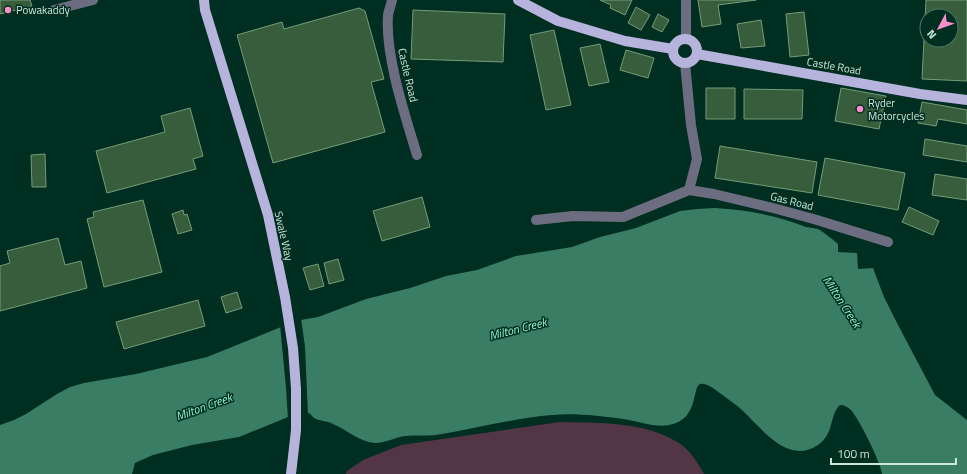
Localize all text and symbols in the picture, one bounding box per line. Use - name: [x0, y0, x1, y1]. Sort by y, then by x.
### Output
- place label: Powakaddy: [16, 2, 70, 18]
- marker: Powakaddy: [3, 5, 13, 15]
- north arrow: [919, 8, 959, 48]
- text: N: [923, 26, 940, 43]
- street label: Castle Road: [394, 46, 422, 104]
- street label: Castle Road: [806, 53, 863, 79]
- place label: Ryder Motorcycles: [868, 95, 924, 124]
- marker: Ryder Motorcycles: [855, 104, 865, 114]
- street label: Gas Road: [769, 188, 815, 214]
- street label: Swale Way: [271, 210, 298, 263]
- water label: Milton Creek: [818, 272, 867, 333]
- water label: Milton Creek: [487, 312, 550, 345]
- water label: Milton Creek: [173, 387, 236, 426]
- scale bar: [831, 440, 956, 466]
- text: 100 m: [837, 444, 870, 463]

